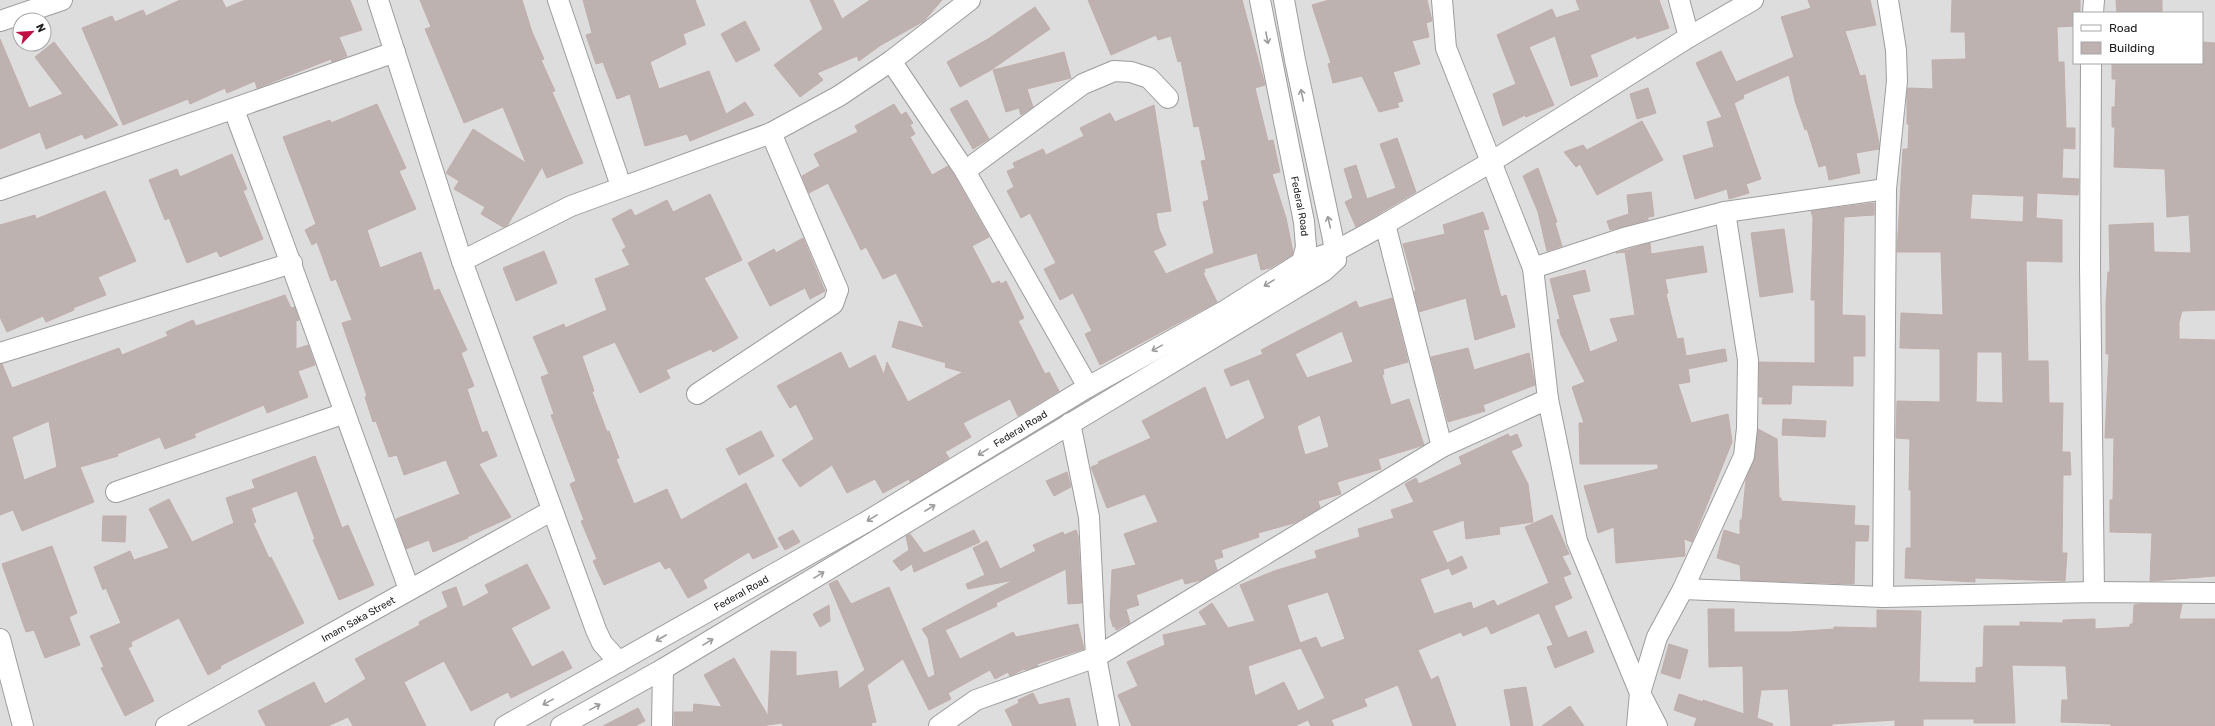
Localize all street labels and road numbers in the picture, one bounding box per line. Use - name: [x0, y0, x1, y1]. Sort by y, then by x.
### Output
- street label: Federal Road: [1288, 175, 1310, 237]
- street label: Federal Road: [992, 408, 1050, 450]
- street label: Federal Road: [712, 573, 771, 614]
- street label: Imam Saka Street: [320, 594, 397, 645]

